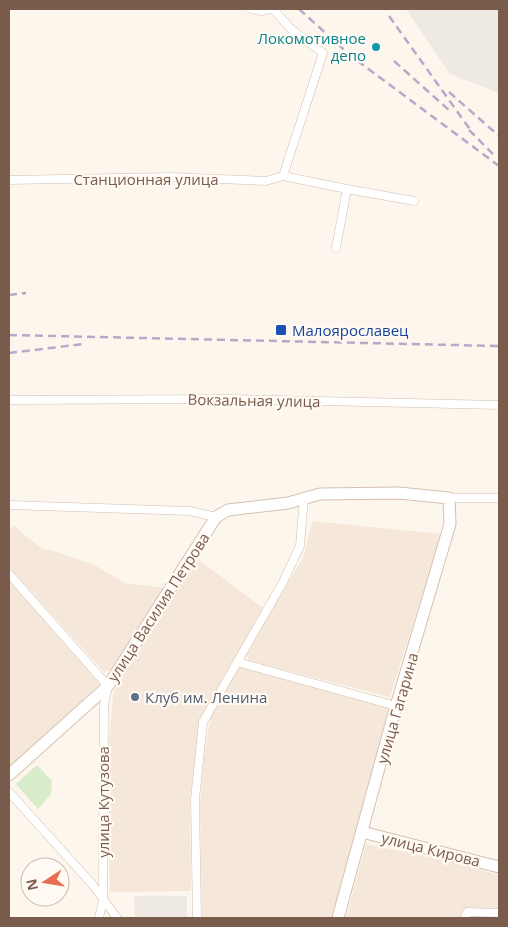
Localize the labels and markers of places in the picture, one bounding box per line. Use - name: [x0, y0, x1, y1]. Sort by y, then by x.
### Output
- place label: Локомотивное депо: [257, 28, 366, 65]
- marker: Локомотивное депо: [370, 41, 382, 53]
- place label: Малоярославец: [292, 320, 409, 340]
- marker: Малоярославец: [274, 323, 288, 337]
- place label: Клуб им. Ленина: [145, 687, 267, 707]
- marker: Клуб им. Ленина: [129, 691, 141, 703]

